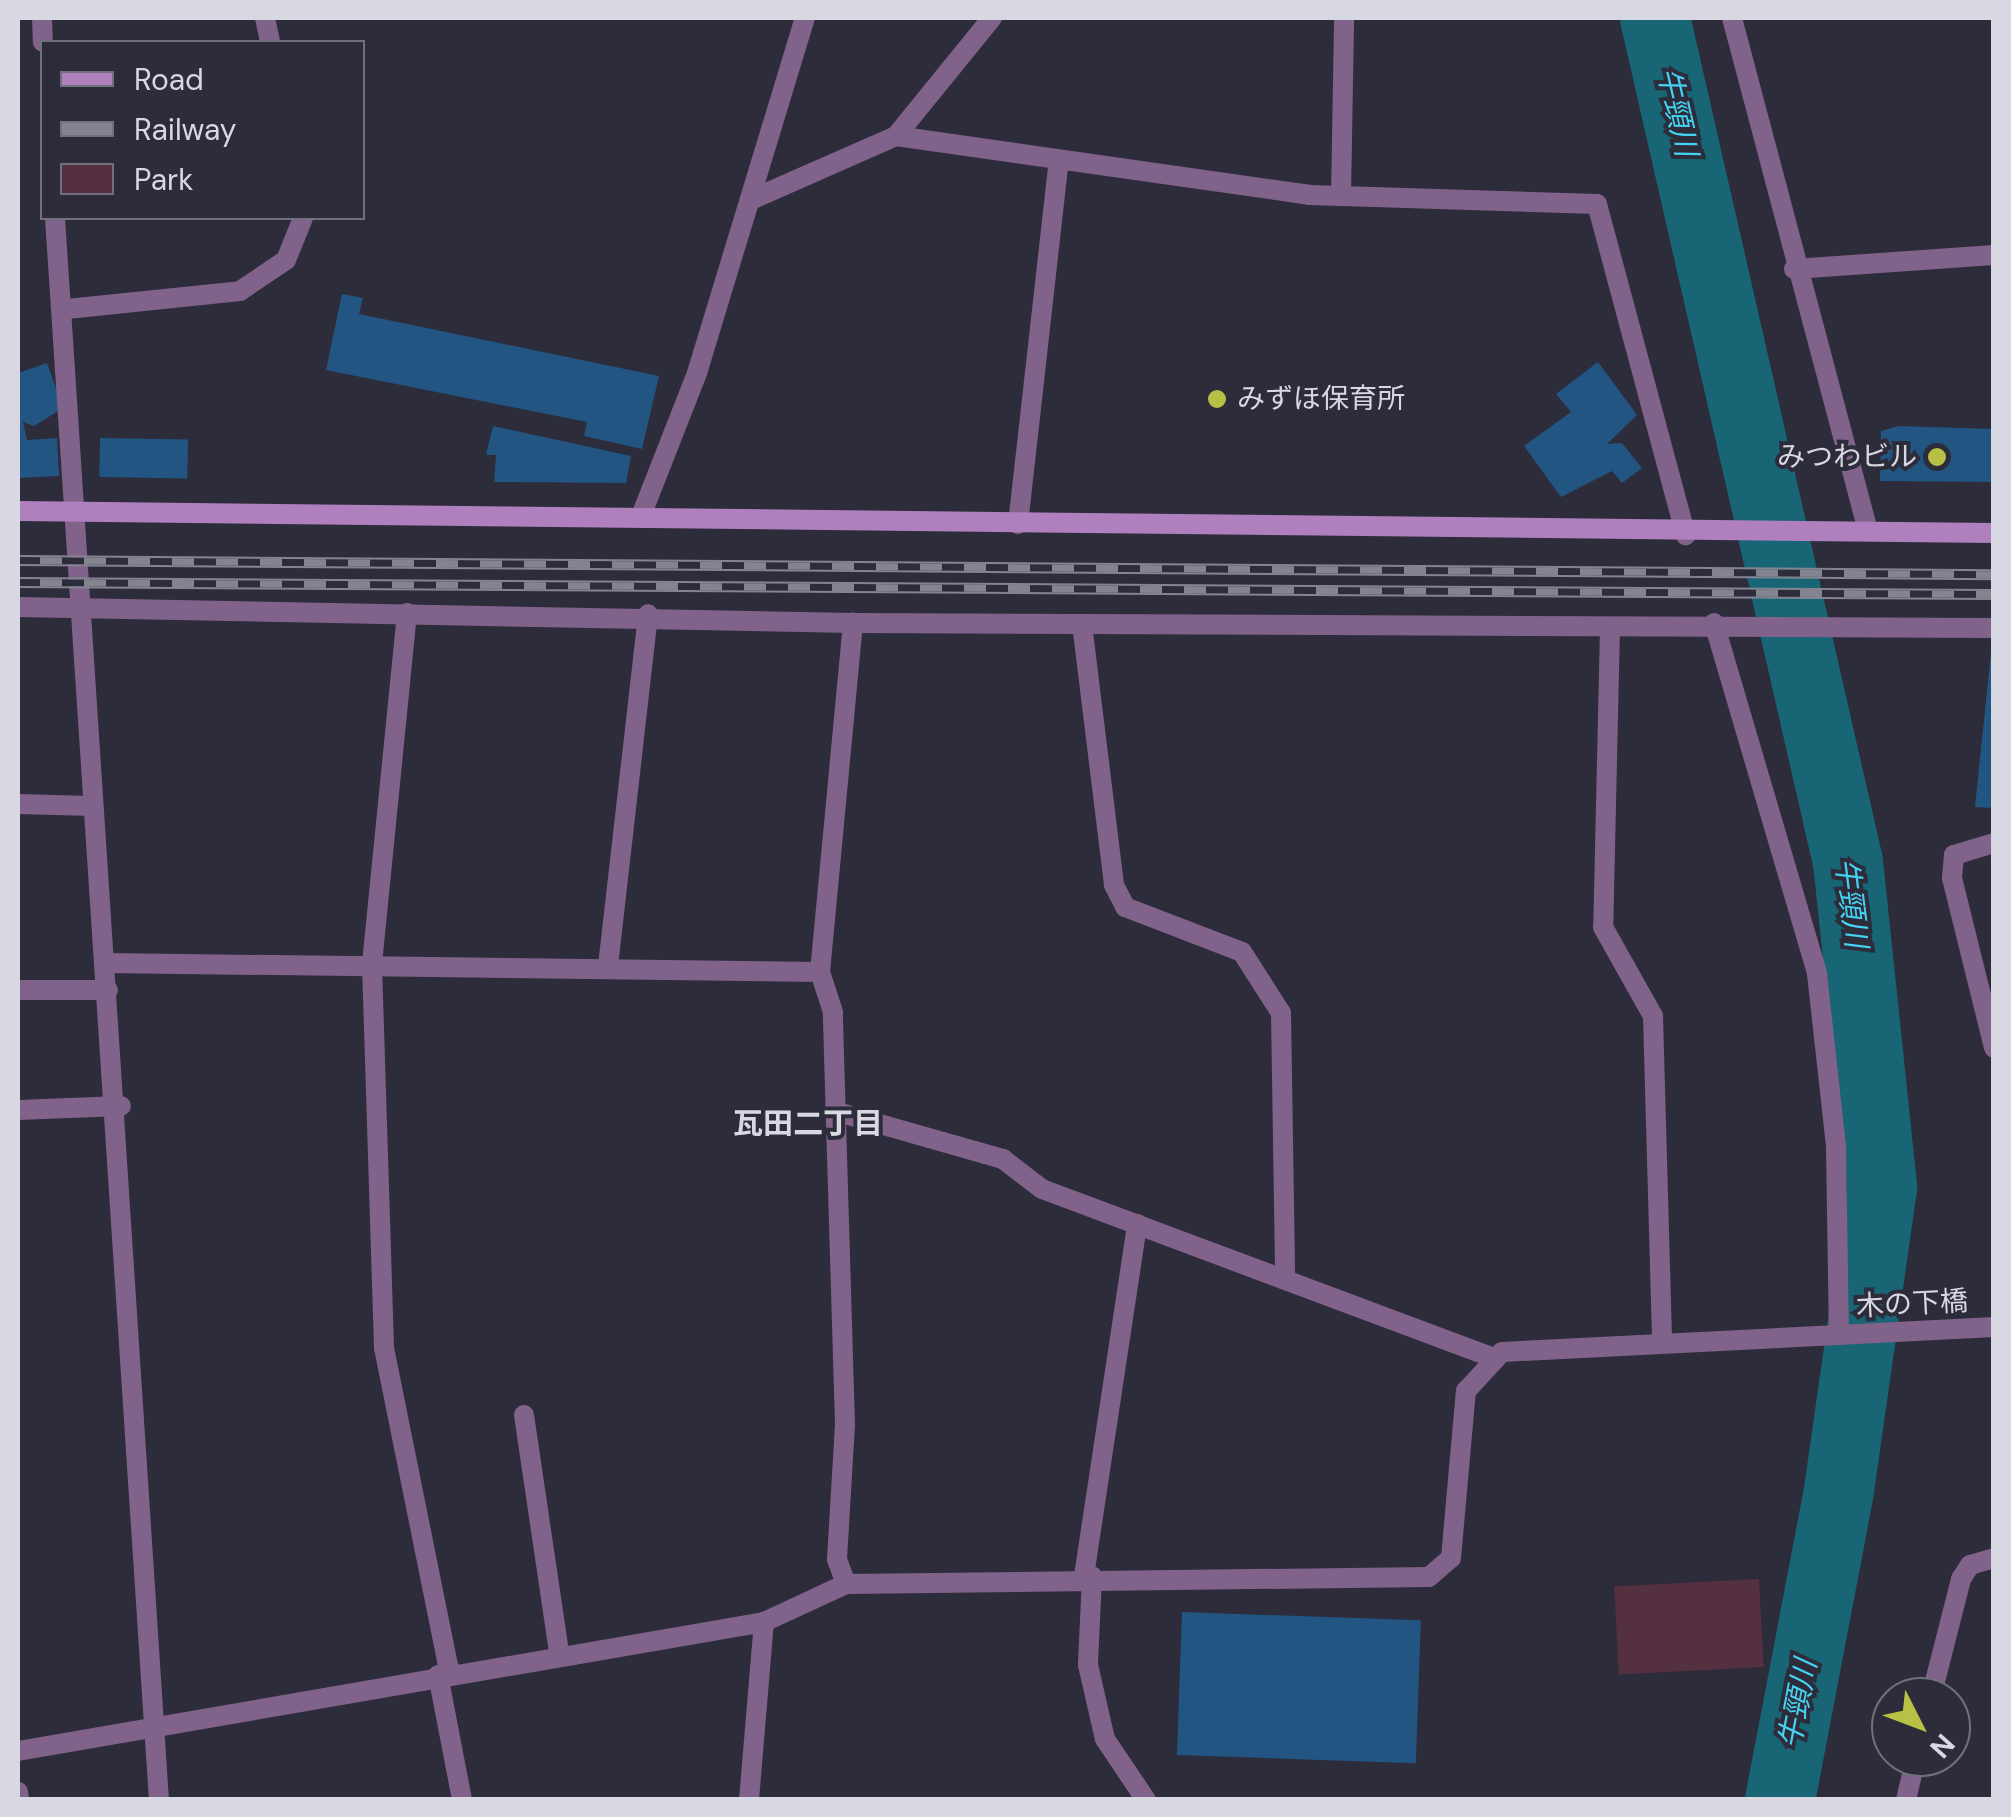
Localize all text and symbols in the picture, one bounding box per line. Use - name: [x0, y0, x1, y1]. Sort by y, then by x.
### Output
- legend: [40, 40, 365, 220]
- text: Road: [134, 60, 204, 99]
- water label: 牛頸川: [1649, 64, 1705, 160]
- text: Railway: [134, 110, 237, 149]
- text: Park: [134, 160, 193, 199]
- place label: みずほ保育所: [1237, 382, 1405, 416]
- marker: みずほ保育所: [1206, 388, 1228, 410]
- place label: みつわビル: [1777, 440, 1917, 474]
- marker: みつわビル: [1926, 446, 1948, 468]
- water label: 牛頸川: [1828, 856, 1874, 950]
- district label: 瓦田二丁目: [733, 1106, 883, 1142]
- street label: 木の下橋: [1855, 1284, 1969, 1324]
- water label: 牛頸川: [1772, 1656, 1824, 1752]
- north arrow: [1871, 1677, 1971, 1777]
- text: N: [1922, 1726, 1963, 1766]

